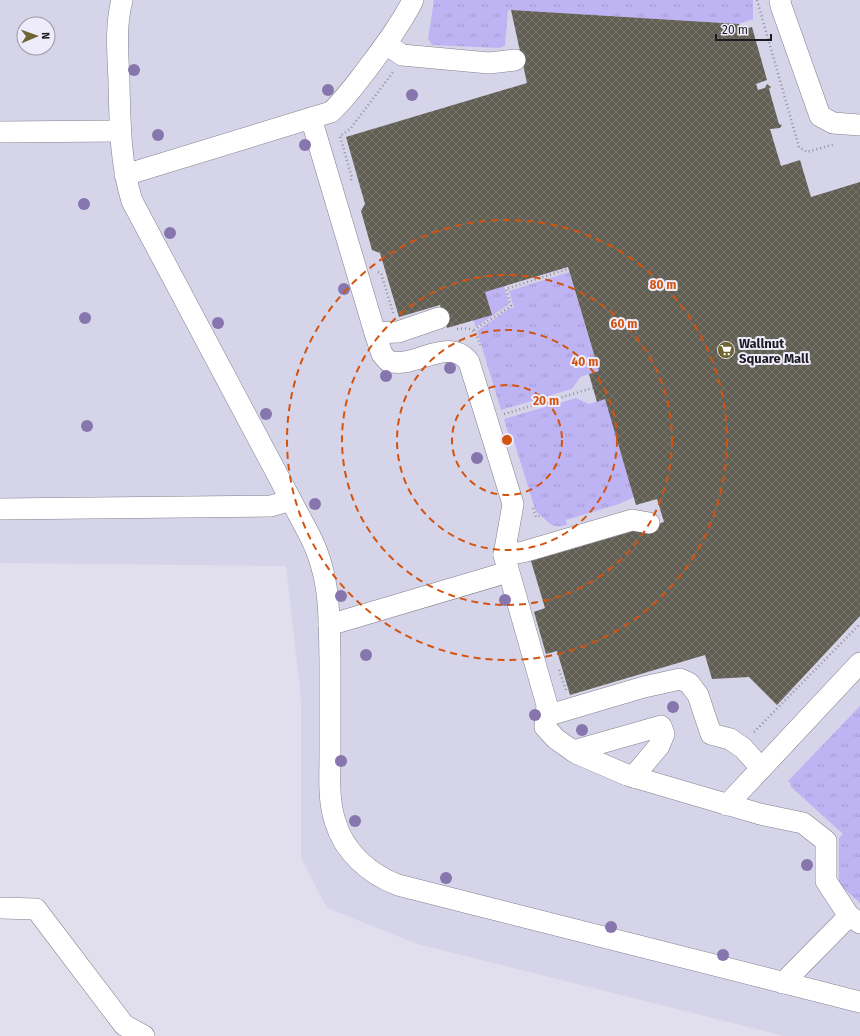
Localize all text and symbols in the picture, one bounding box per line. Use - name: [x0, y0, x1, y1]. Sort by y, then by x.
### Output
- north arrow: [16, 16, 56, 56]
- scale bar: [716, 16, 771, 42]
- text: 20 m: [722, 23, 748, 37]
- text: N: [39, 32, 52, 40]
- text: 80 m: [650, 278, 676, 292]
- text: 60 m: [611, 317, 637, 331]
- place label: Wallnut Square Mall: [739, 336, 809, 366]
- supermarket icon: Wallnut Square Mall: [716, 340, 736, 360]
- text: 40 m: [572, 355, 598, 369]
- text: 20 m: [533, 394, 559, 408]
- centre of rings: [500, 433, 514, 447]

